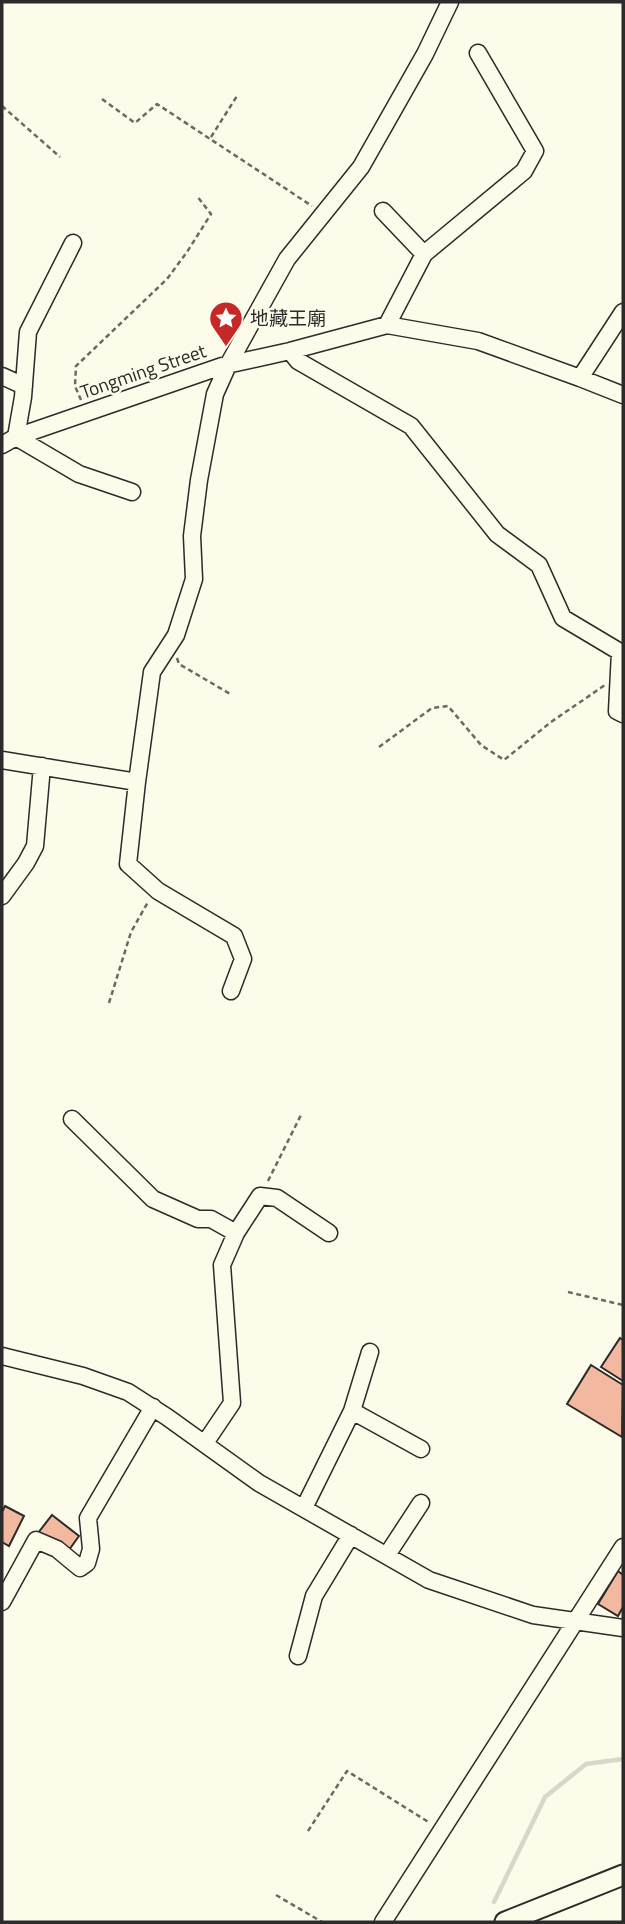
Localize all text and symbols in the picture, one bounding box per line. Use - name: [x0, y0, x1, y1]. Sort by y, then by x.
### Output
- place icon: 地藏王廟: [207, 299, 245, 348]
- place label: 地藏王廟: [250, 303, 326, 332]
- street label: Tongming Street: [76, 335, 210, 406]

